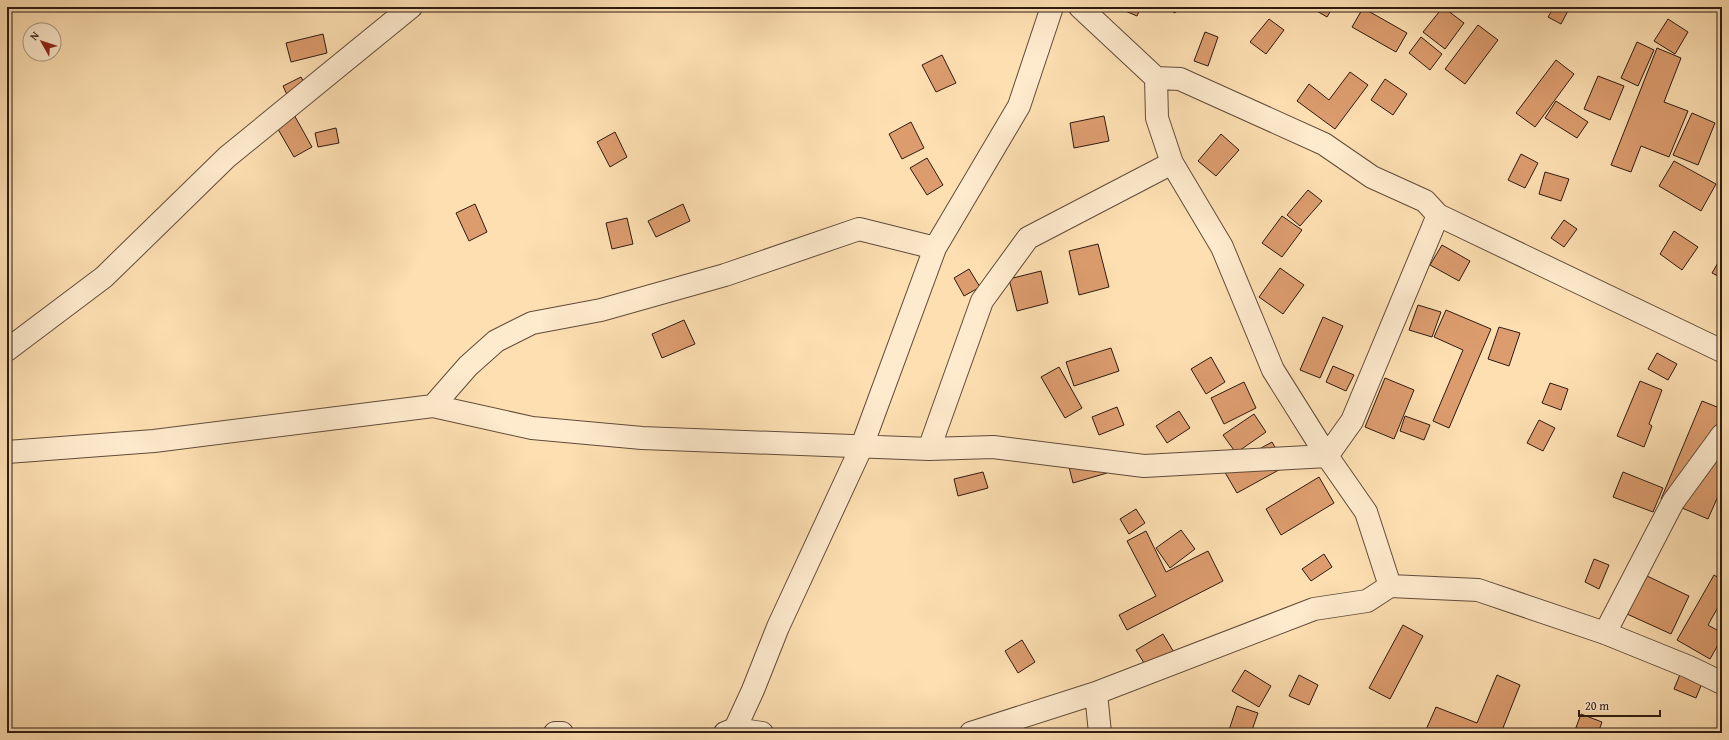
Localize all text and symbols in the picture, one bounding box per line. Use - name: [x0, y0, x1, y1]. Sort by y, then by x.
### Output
- north arrow: [22, 22, 62, 62]
- text: N: [26, 27, 43, 44]
- scale bar: [1579, 692, 1660, 718]
- text: 20 m: [1585, 697, 1609, 714]

